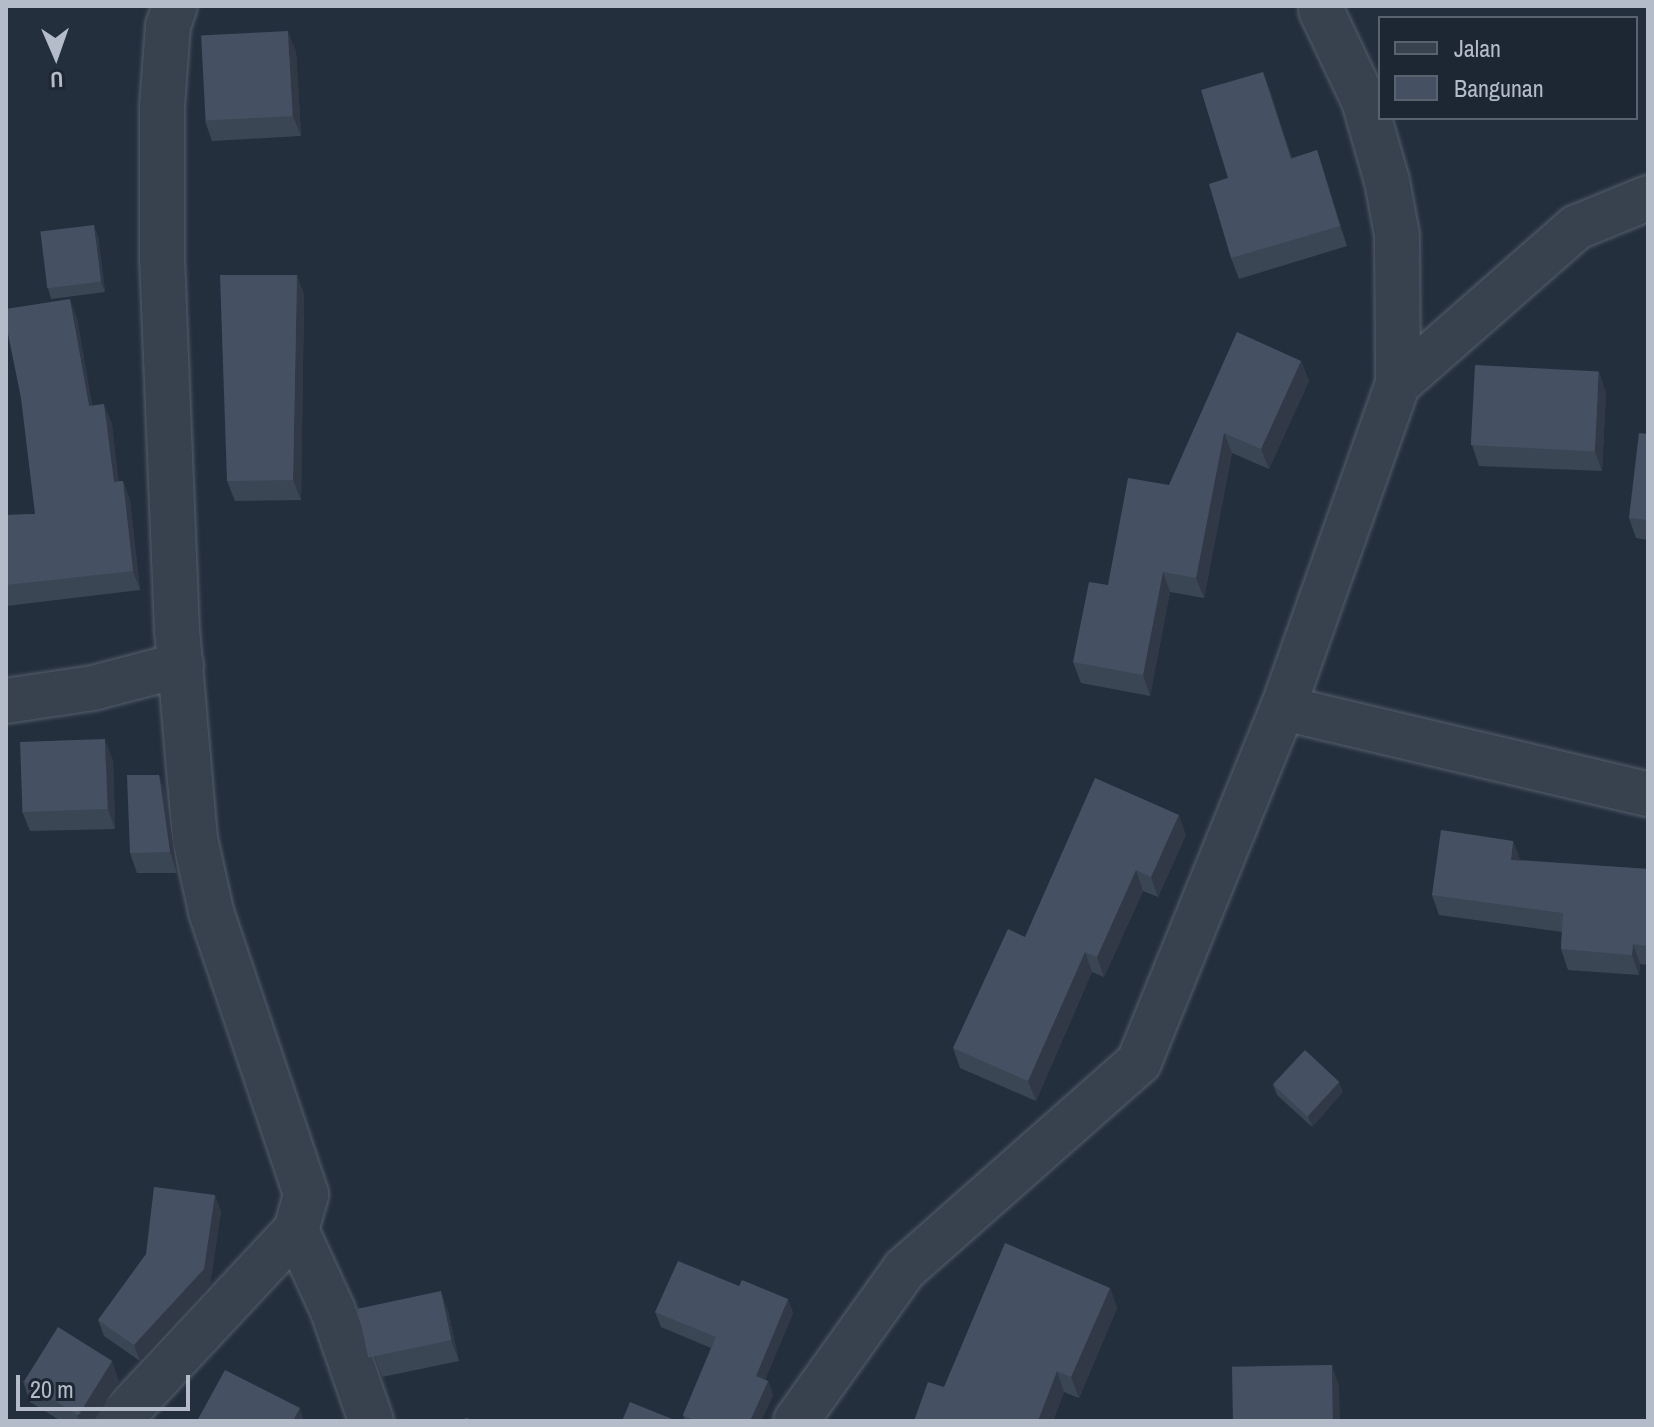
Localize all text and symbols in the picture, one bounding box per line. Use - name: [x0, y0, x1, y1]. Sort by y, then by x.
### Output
- north arrow: [16, 16, 96, 96]
- legend: [1378, 16, 1638, 120]
- text: Jalan: [1454, 32, 1501, 64]
- text: U: [50, 65, 64, 95]
- text: Bangunan: [1454, 72, 1544, 104]
- scale bar: [20, 1359, 194, 1409]
- text: 20 m: [30, 1373, 74, 1405]

